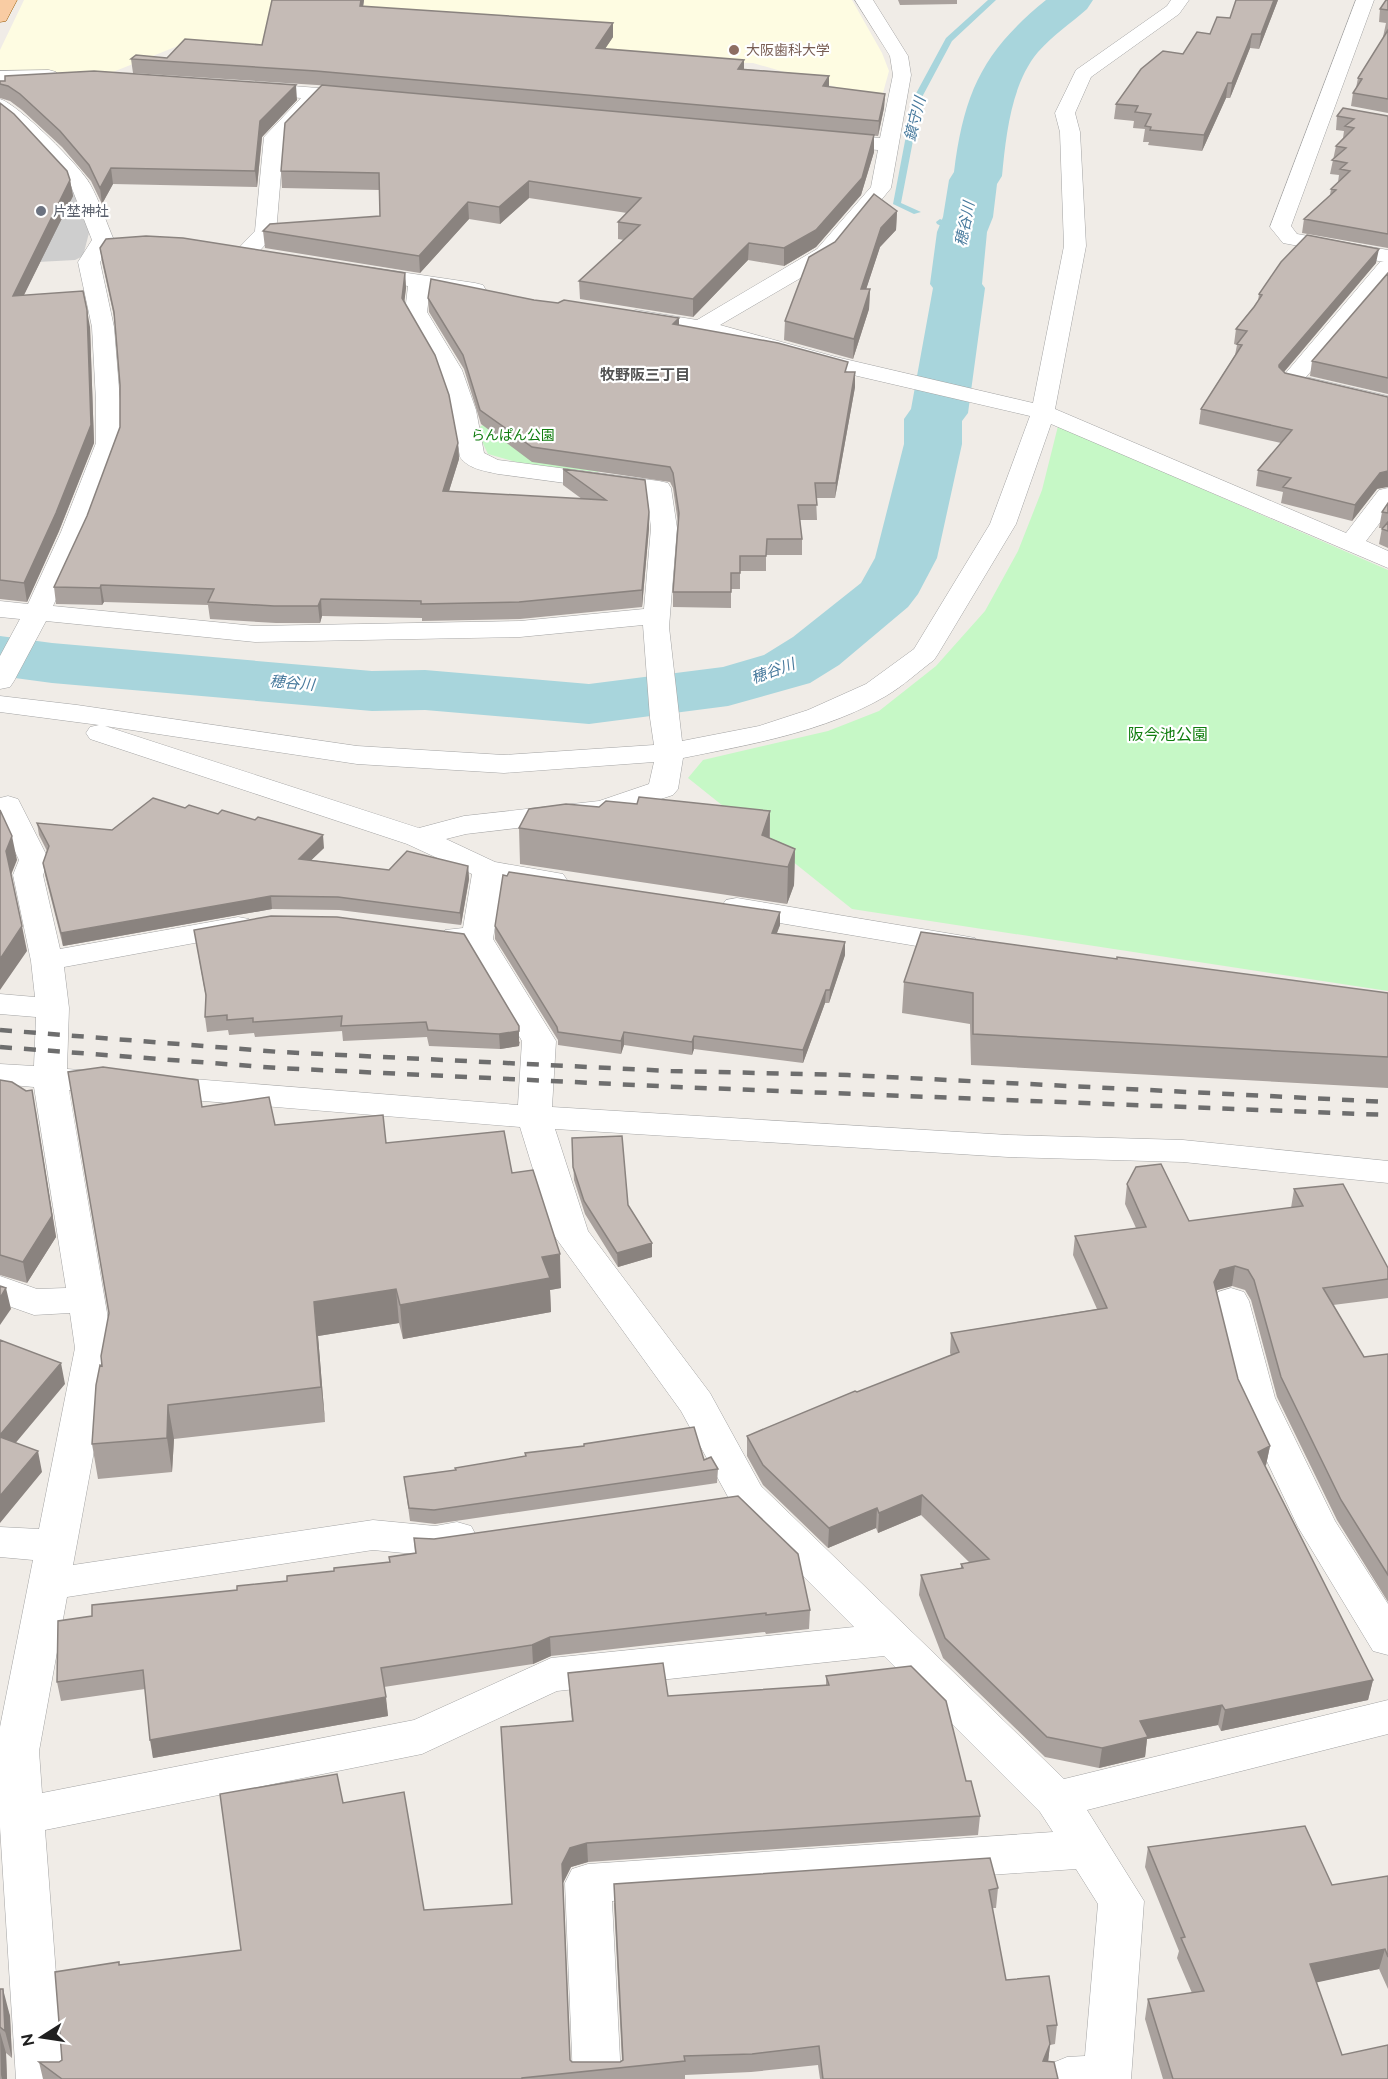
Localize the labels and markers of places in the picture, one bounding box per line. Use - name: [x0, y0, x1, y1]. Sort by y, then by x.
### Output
- place label: 大阪歯科大学: [746, 42, 830, 58]
- marker: 大阪歯科大学: [727, 43, 741, 57]
- place label: 片埜神社: [53, 203, 109, 219]
- marker: 片埜神社: [34, 204, 48, 218]

